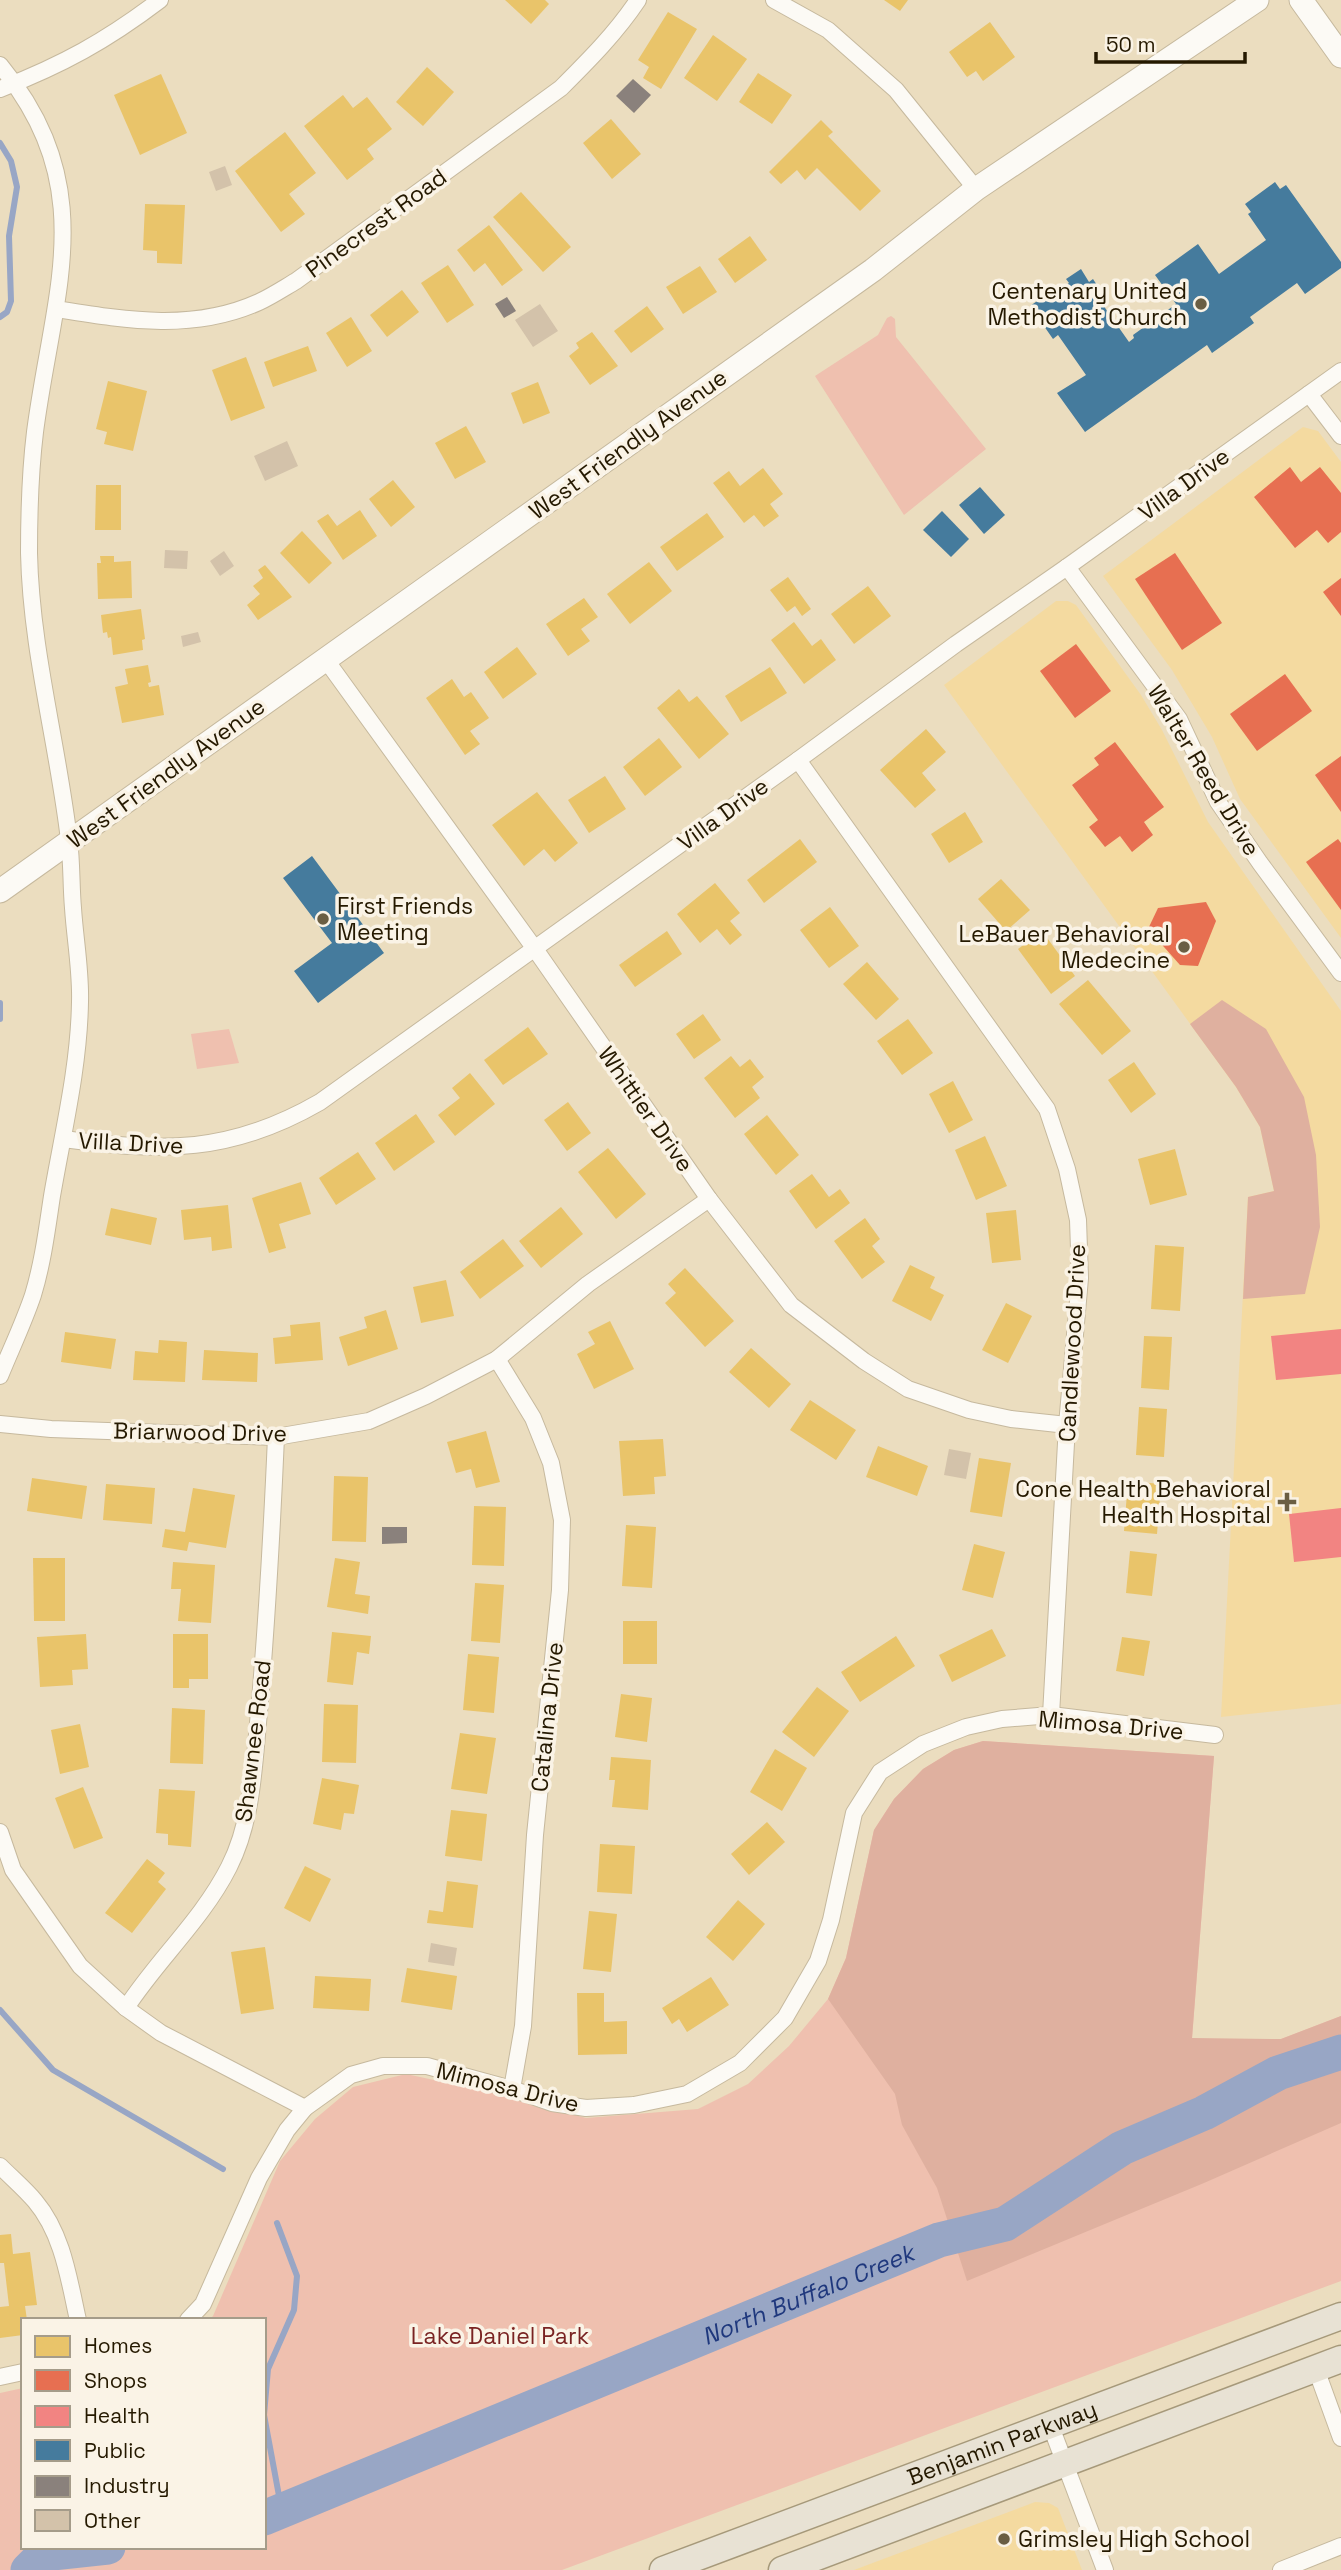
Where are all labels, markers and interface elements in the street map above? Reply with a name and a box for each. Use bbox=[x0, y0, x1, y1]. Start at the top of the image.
scale bar bbox=[1096, 21, 1245, 65]
text: 50 m bbox=[1106, 31, 1156, 58]
street label: Pinecrest Road bbox=[299, 162, 453, 284]
place label: Centenary United Methodist Church bbox=[987, 276, 1187, 332]
marker: Centenary United Methodist Church bbox=[1193, 296, 1209, 312]
street label: West Friendly Avenue bbox=[523, 362, 733, 526]
street label: Villa Drive bbox=[1133, 441, 1235, 527]
street label: Walter Reed Drive bbox=[1141, 679, 1267, 861]
street label: West Friendly Avenue bbox=[61, 691, 271, 855]
street label: Villa Drive bbox=[672, 771, 774, 857]
place label: First Friends Meeting bbox=[337, 891, 473, 947]
marker: First Friends Meeting bbox=[315, 911, 331, 927]
place label: LeBauer Behavioral Medecine bbox=[959, 919, 1170, 975]
marker: LeBauer Behavioral Medecine bbox=[1176, 939, 1192, 955]
street label: Whittier Drive bbox=[592, 1040, 700, 1178]
street label: Villa Drive bbox=[78, 1125, 184, 1161]
street label: Candlewood Drive bbox=[1052, 1243, 1092, 1443]
street label: Briarwood Drive bbox=[113, 1415, 287, 1449]
place label: Cone Health Behavioral Health Hospital bbox=[1015, 1474, 1271, 1530]
marker: Cone Health Behavioral Health Hospital bbox=[1277, 1492, 1297, 1512]
street label: Catalina Drive bbox=[524, 1641, 570, 1793]
street label: Shawnee Road bbox=[228, 1658, 278, 1824]
street label: Mimosa Drive bbox=[1037, 1704, 1185, 1746]
street label: Mimosa Drive bbox=[434, 2055, 582, 2119]
water label: North Buffalo Creek bbox=[697, 2235, 921, 2352]
legend bbox=[21, 2318, 266, 2549]
park label: Lake Daniel Park bbox=[411, 2321, 589, 2351]
text: Homes bbox=[84, 2332, 152, 2359]
text: Shops bbox=[84, 2367, 147, 2394]
street label: Benjamin Parkway bbox=[903, 2394, 1101, 2492]
text: Health bbox=[84, 2402, 150, 2429]
text: Public bbox=[84, 2437, 146, 2464]
text: Industry bbox=[84, 2472, 170, 2499]
text: Other bbox=[84, 2507, 141, 2534]
place label: Grimsley High School bbox=[1018, 2524, 1250, 2554]
marker: Grimsley High School bbox=[996, 2531, 1012, 2547]

